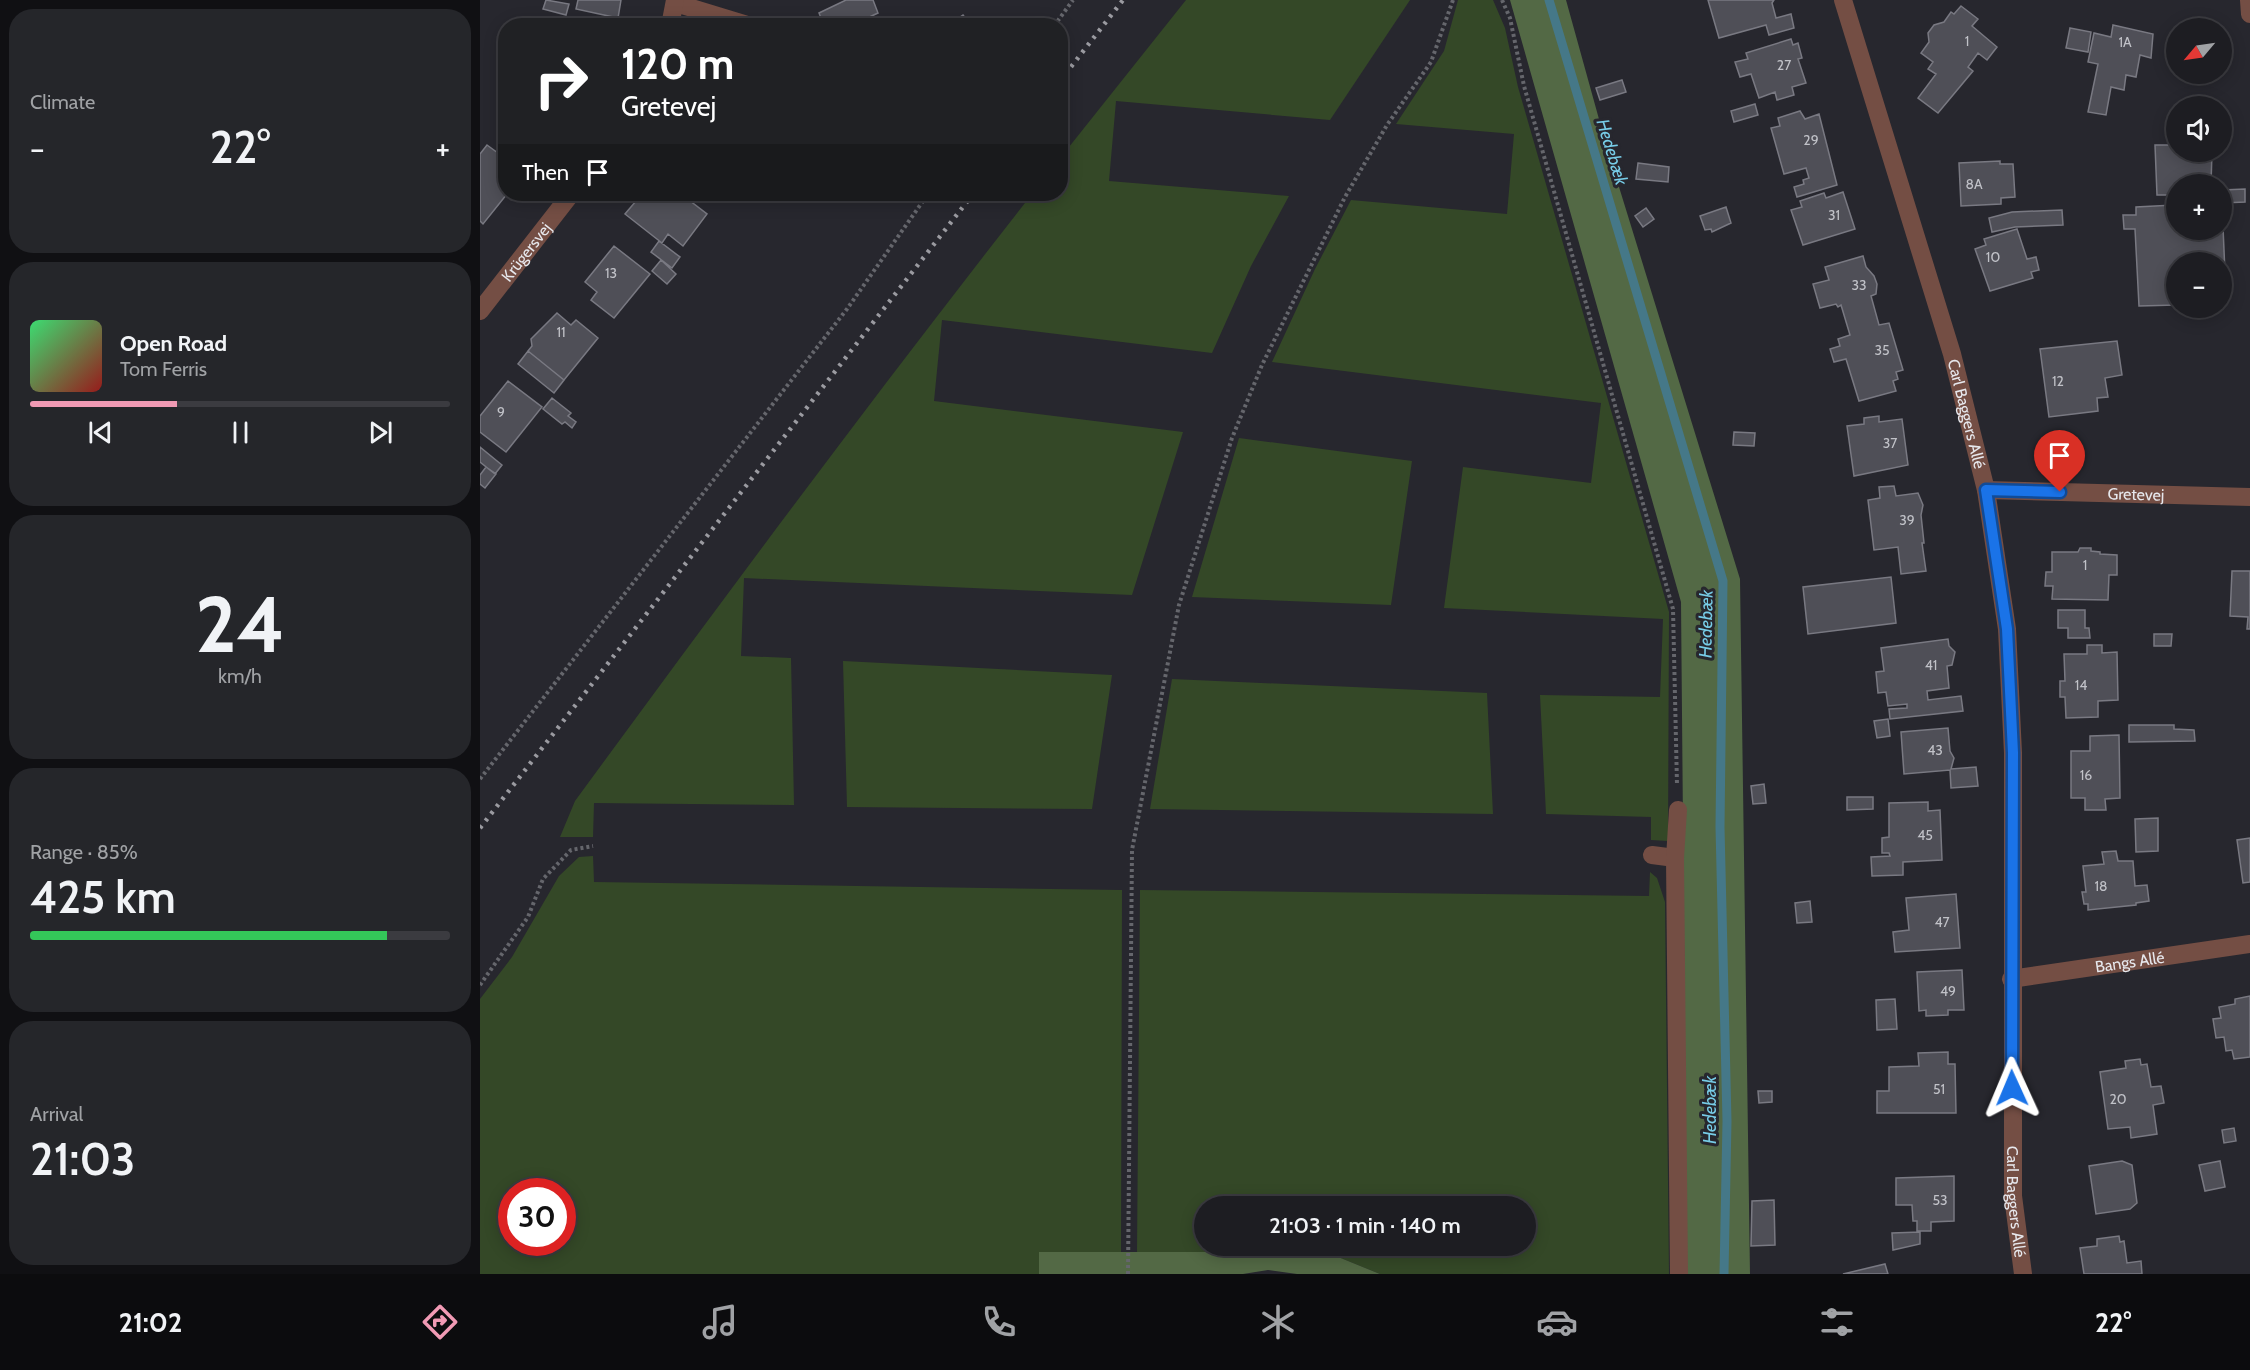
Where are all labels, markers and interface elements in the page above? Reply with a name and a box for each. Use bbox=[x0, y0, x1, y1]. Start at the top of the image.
north arrow bbox=[2166, 18, 2232, 84]
map controls bbox=[2166, 18, 2232, 318]
house number: 1 bbox=[1965, 32, 1969, 50]
house number: 1A bbox=[2118, 33, 2132, 51]
text: 120 m bbox=[621, 38, 734, 90]
icon: right bbox=[522, 42, 600, 120]
house number: 27 bbox=[1777, 56, 1791, 74]
text: Climate bbox=[30, 90, 95, 114]
text: Gretevej bbox=[621, 90, 716, 123]
button: sound bbox=[2166, 96, 2232, 162]
water label: Hedebæk bbox=[1592, 116, 1633, 189]
text: 22° bbox=[210, 120, 270, 174]
text: − bbox=[30, 128, 45, 168]
text: + bbox=[435, 128, 450, 168]
house number: 29 bbox=[1803, 131, 1819, 149]
icon: arrive bbox=[581, 156, 614, 189]
text: Then bbox=[522, 159, 569, 186]
button: + bbox=[2166, 174, 2232, 240]
house number: 8A bbox=[1965, 175, 1983, 193]
house number: 31 bbox=[1828, 206, 1840, 224]
street label: Krügersvej bbox=[498, 219, 555, 285]
house number: 10 bbox=[1986, 248, 2000, 266]
button: − bbox=[2166, 252, 2232, 318]
house number: 13 bbox=[605, 264, 617, 282]
house number: 33 bbox=[1851, 276, 1867, 294]
house number: 11 bbox=[556, 323, 566, 341]
text: Open Road bbox=[120, 330, 227, 357]
house number: 35 bbox=[1874, 341, 1890, 359]
text: Tom Ferris bbox=[120, 357, 207, 381]
street label: Carl Baggers Allé bbox=[1944, 357, 1989, 471]
house number: 12 bbox=[2052, 372, 2064, 390]
house number: 9 bbox=[497, 403, 505, 421]
icon: previous bbox=[84, 416, 117, 449]
icon: pause bbox=[224, 416, 257, 449]
icon: next bbox=[364, 416, 397, 449]
pin bbox=[2034, 430, 2085, 492]
house number: 37 bbox=[1883, 434, 1897, 452]
icon: arrive bbox=[2043, 439, 2076, 472]
street label: Gretevej bbox=[2107, 484, 2164, 505]
house number: 39 bbox=[1899, 511, 1915, 529]
house number: 1 bbox=[2083, 556, 2087, 574]
text: 24 bbox=[195, 577, 285, 672]
water label: Hedebæk bbox=[1694, 588, 1718, 658]
house number: 41 bbox=[1925, 656, 1937, 674]
text: km/h bbox=[218, 664, 262, 688]
house number: 14 bbox=[2075, 676, 2087, 694]
house number: 43 bbox=[1927, 741, 1943, 759]
house number: 16 bbox=[2080, 766, 2092, 784]
house number: 45 bbox=[1917, 826, 1933, 844]
text: Range · 85% bbox=[30, 840, 138, 864]
text: 425 km bbox=[30, 870, 176, 924]
house number: 18 bbox=[2094, 877, 2108, 895]
house number: 47 bbox=[1934, 913, 1950, 931]
street label: Bangs Allé bbox=[2094, 948, 2166, 977]
house number: 49 bbox=[1940, 982, 1956, 1000]
position arrow bbox=[1980, 1056, 2044, 1120]
water label: Hedebæk bbox=[1699, 1075, 1721, 1144]
house number: 51 bbox=[1933, 1080, 1945, 1098]
house number: 20 bbox=[2109, 1090, 2127, 1108]
text: Arrival bbox=[30, 1102, 83, 1126]
text: 21:03 bbox=[30, 1132, 135, 1186]
street label: Carl Baggers Allé bbox=[2003, 1146, 2030, 1259]
speed limit sign: 30 bbox=[498, 1178, 576, 1256]
house number: 53 bbox=[1932, 1191, 1948, 1209]
text: 21:03 · 1 min · 140 m bbox=[1269, 1212, 1461, 1239]
icon: directions bbox=[419, 1301, 461, 1343]
icon: music bbox=[699, 1301, 741, 1343]
icon: phone bbox=[978, 1301, 1020, 1343]
icon: climate bbox=[1257, 1301, 1299, 1343]
icon: car bbox=[1536, 1301, 1578, 1343]
icon: filters bbox=[1816, 1301, 1858, 1343]
text: 21:02 bbox=[119, 1306, 182, 1339]
text: 22° bbox=[2095, 1306, 2131, 1339]

